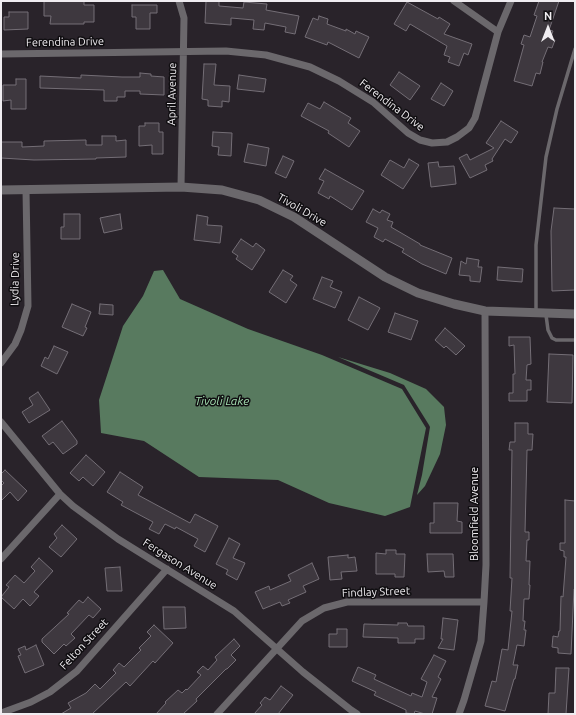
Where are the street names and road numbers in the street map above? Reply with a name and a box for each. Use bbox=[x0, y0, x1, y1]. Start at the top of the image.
street label: Ferendina Drive bbox=[26, 35, 104, 49]
street label: April Avenue bbox=[165, 62, 179, 126]
street label: Ferendina Drive bbox=[357, 76, 427, 134]
street label: Tivoli Drive bbox=[275, 191, 329, 229]
street label: Lydia Drive bbox=[8, 252, 22, 306]
street label: Bloomfield Avenue bbox=[467, 467, 481, 561]
street label: Fergason Avenue bbox=[140, 536, 220, 592]
street label: Findlay Street bbox=[342, 584, 410, 600]
street label: Felton Street bbox=[57, 616, 111, 672]

